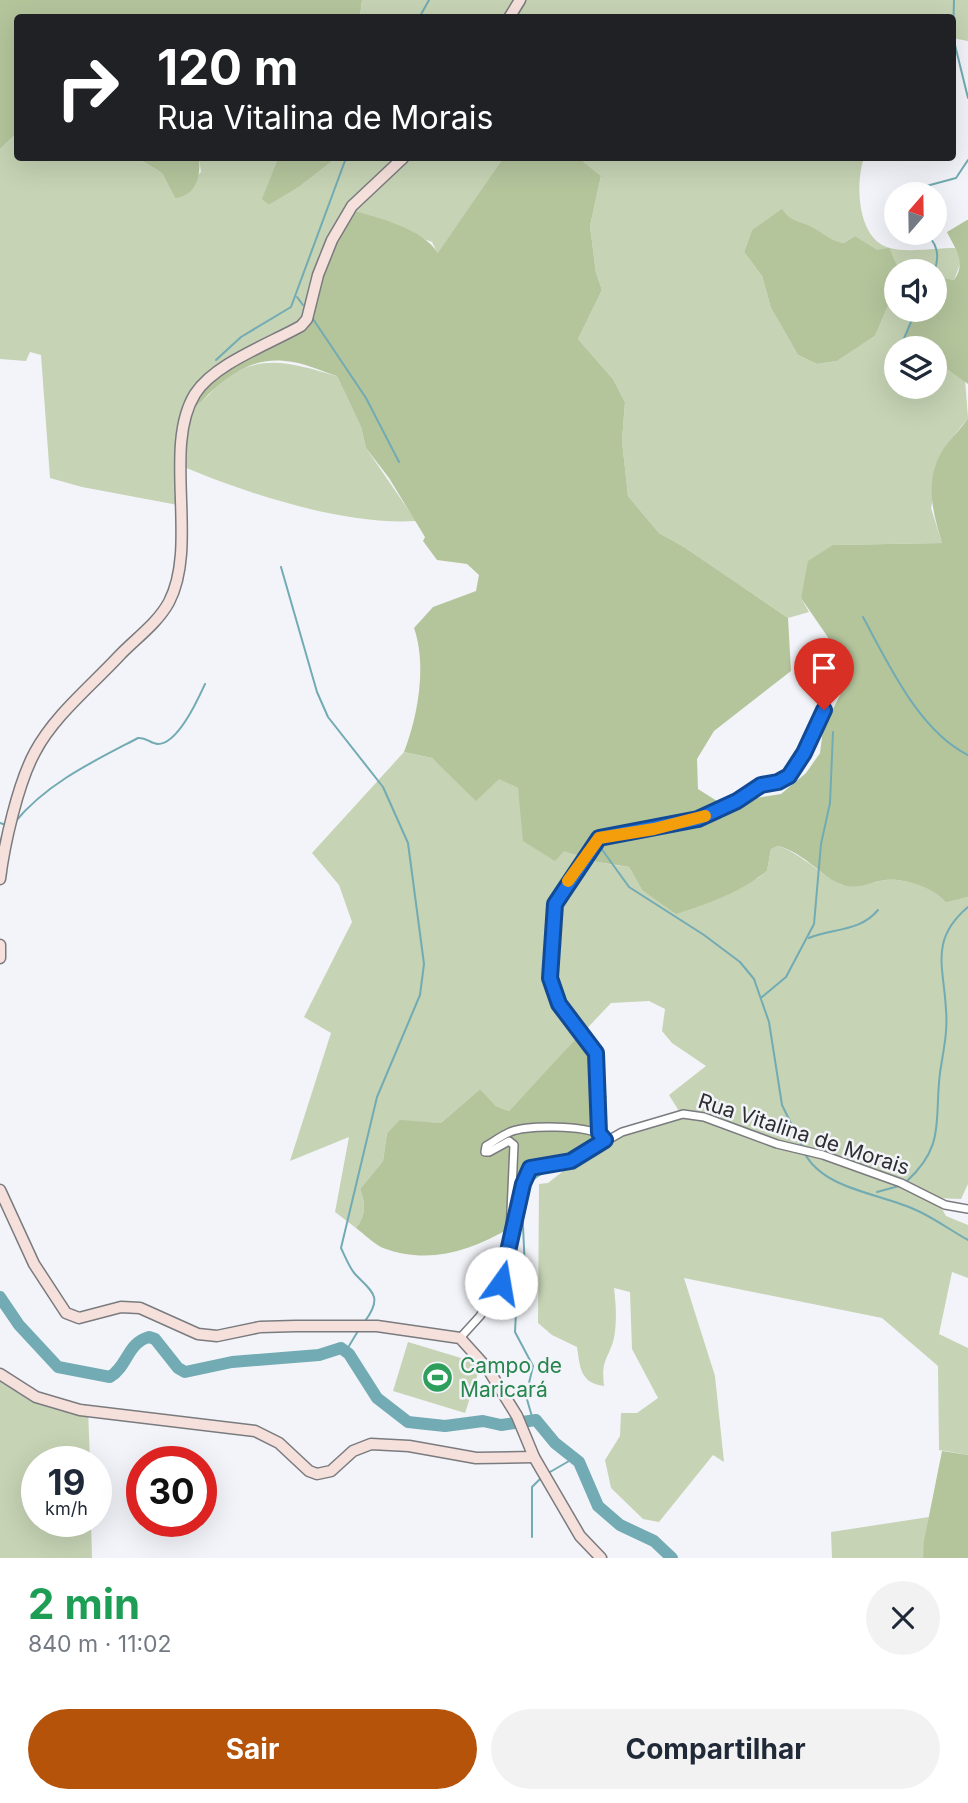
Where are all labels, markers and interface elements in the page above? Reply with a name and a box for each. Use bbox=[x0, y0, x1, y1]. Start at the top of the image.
text: 120 m bbox=[157, 38, 298, 97]
icon: right bbox=[42, 42, 133, 133]
text: Rua Vitalina de Morais bbox=[157, 98, 493, 137]
north arrow bbox=[884, 182, 947, 245]
map controls bbox=[884, 182, 947, 399]
button: sound bbox=[884, 259, 947, 322]
button: layers bbox=[884, 336, 947, 399]
pin bbox=[794, 638, 854, 710]
icon: arrive bbox=[805, 649, 843, 687]
street label: Rua Vitalina de Morais bbox=[695, 1088, 913, 1180]
position arrow bbox=[464, 1246, 538, 1320]
place label: Campo de Maricará bbox=[460, 1353, 562, 1402]
sports icon: Campo de Maricará bbox=[420, 1360, 454, 1394]
speed limit sign: 30 bbox=[126, 1446, 217, 1537]
text: 19 bbox=[48, 1461, 85, 1503]
text: km/h bbox=[45, 1498, 88, 1519]
text: 2 min bbox=[28, 1578, 140, 1629]
button: close bbox=[866, 1581, 940, 1655]
text: 840 m · 11:02 bbox=[28, 1630, 172, 1658]
button: Sair bbox=[28, 1709, 477, 1789]
button: Compartilhar bbox=[491, 1709, 940, 1789]

